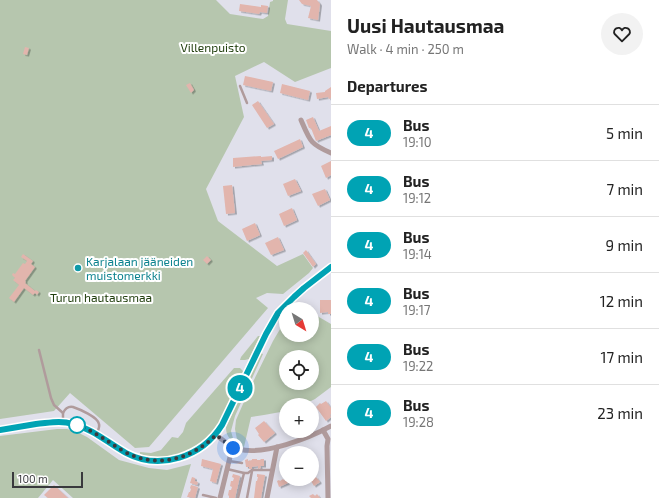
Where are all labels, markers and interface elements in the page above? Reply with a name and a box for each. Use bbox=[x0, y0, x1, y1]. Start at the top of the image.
button: heart bbox=[601, 13, 643, 55]
text: Uusi Hautausmaa bbox=[347, 14, 504, 37]
park label: Villenpuisto bbox=[180, 40, 246, 54]
text: Walk · 4 min · 250 m bbox=[347, 41, 464, 57]
text: Departures bbox=[347, 77, 427, 95]
text: Bus bbox=[403, 116, 429, 134]
text: 4 bbox=[365, 124, 373, 141]
text: 5 min bbox=[606, 124, 643, 142]
text: 19:10 bbox=[403, 134, 432, 150]
text: Bus bbox=[403, 172, 429, 190]
text: 4 bbox=[365, 180, 373, 197]
text: 7 min bbox=[606, 180, 643, 198]
text: 19:12 bbox=[403, 190, 431, 206]
text: Bus bbox=[403, 228, 429, 246]
text: 4 bbox=[365, 236, 373, 253]
text: 9 min bbox=[605, 236, 643, 254]
text: 19:14 bbox=[403, 246, 432, 262]
place label: Karjalaan jääneiden muistomerkki bbox=[86, 254, 193, 282]
marker: Karjalaan jääneiden muistomerkki bbox=[73, 263, 83, 273]
text: Bus bbox=[403, 284, 429, 302]
park label: Turun hautausmaa bbox=[50, 290, 152, 304]
text: 4 bbox=[365, 292, 373, 309]
text: 12 min bbox=[600, 292, 643, 310]
north arrow bbox=[279, 302, 319, 342]
map controls bbox=[279, 302, 319, 486]
text: 19:17 bbox=[403, 302, 431, 318]
text: Bus bbox=[403, 340, 429, 358]
text: 4 bbox=[365, 348, 373, 365]
text: 17 min bbox=[600, 348, 643, 366]
button: locate bbox=[279, 350, 319, 390]
text: 19:22 bbox=[403, 358, 433, 374]
line badge: 4 bbox=[227, 375, 253, 401]
text: 4 bbox=[236, 379, 244, 396]
text: Bus bbox=[403, 396, 429, 414]
button: + bbox=[279, 398, 319, 438]
text: 4 bbox=[365, 404, 373, 421]
text: 23 min bbox=[597, 404, 643, 422]
text: 19:28 bbox=[403, 414, 434, 430]
unlabelled marker bbox=[68, 416, 86, 434]
your location bbox=[223, 438, 243, 458]
button: − bbox=[279, 446, 319, 486]
scale bar bbox=[12, 470, 83, 489]
text: 100 m bbox=[18, 472, 48, 485]

